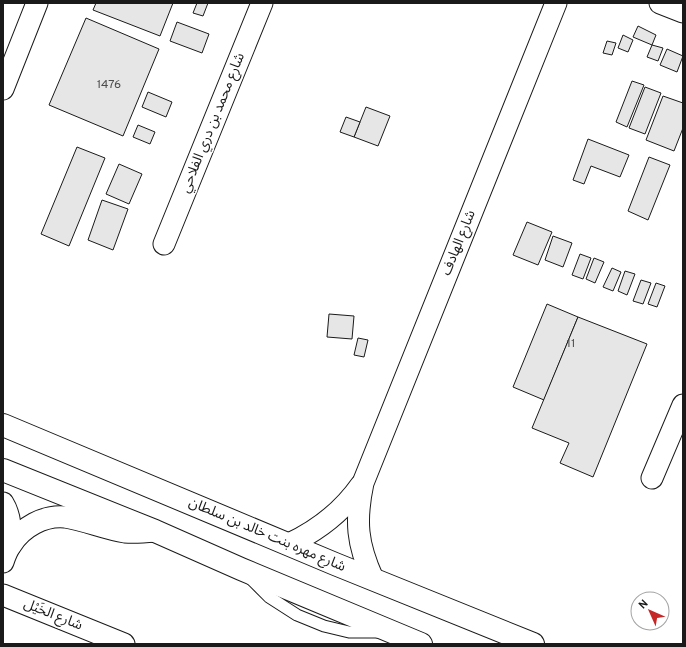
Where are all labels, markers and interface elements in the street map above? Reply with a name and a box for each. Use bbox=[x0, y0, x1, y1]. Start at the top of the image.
street label: شارع محمد بن دري الفلاحي bbox=[177, 50, 250, 196]
house number: 1476 bbox=[97, 77, 121, 93]
street label: شارع الهادف bbox=[438, 208, 481, 279]
house number: 11 bbox=[567, 336, 575, 352]
street label: شارع مهره بنت خالد بن سلطان bbox=[186, 494, 348, 577]
north arrow bbox=[630, 591, 670, 631]
street label: شارع الخَيْل bbox=[21, 595, 85, 635]
text: N bbox=[636, 597, 651, 612]

